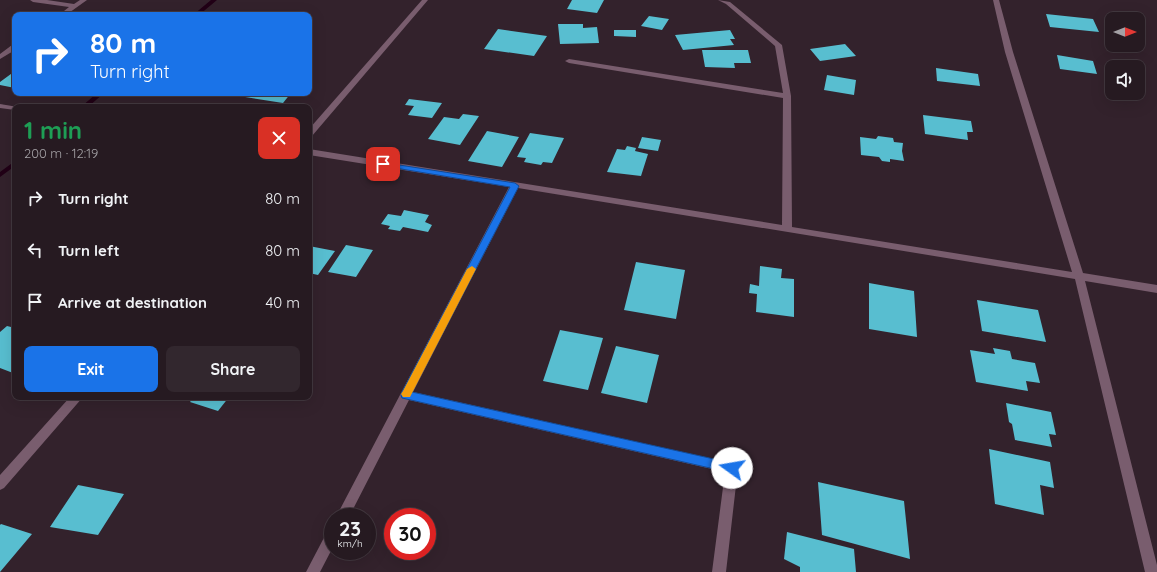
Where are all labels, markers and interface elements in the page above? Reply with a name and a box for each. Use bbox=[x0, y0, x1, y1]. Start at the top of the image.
north arrow bbox=[1105, 12, 1145, 52]
map controls bbox=[1105, 12, 1145, 100]
text: 80 m bbox=[90, 25, 156, 60]
icon: right bbox=[24, 28, 76, 80]
text: Turn right bbox=[90, 60, 170, 83]
button: sound bbox=[1105, 60, 1145, 100]
text: 1 min bbox=[24, 115, 82, 145]
button: close bbox=[258, 117, 300, 159]
text: 200 m · 12:19 bbox=[24, 145, 98, 161]
pin bbox=[366, 147, 400, 181]
icon: arrive bbox=[372, 153, 394, 175]
icon: right bbox=[24, 187, 46, 209]
text: Turn right bbox=[58, 189, 129, 208]
text: 80 m bbox=[265, 189, 300, 208]
icon: left bbox=[24, 239, 46, 261]
text: Turn left bbox=[58, 241, 120, 260]
text: 80 m bbox=[265, 241, 300, 260]
icon: arrive bbox=[24, 291, 46, 313]
text: Arrive at destination bbox=[58, 293, 207, 312]
text: 40 m bbox=[265, 293, 300, 312]
button: Exit bbox=[24, 346, 158, 392]
button: Share bbox=[166, 346, 300, 392]
position arrow bbox=[711, 447, 753, 489]
speed limit sign: 30 bbox=[384, 508, 436, 560]
text: 23 bbox=[339, 516, 361, 541]
text: km/h bbox=[337, 537, 363, 550]

